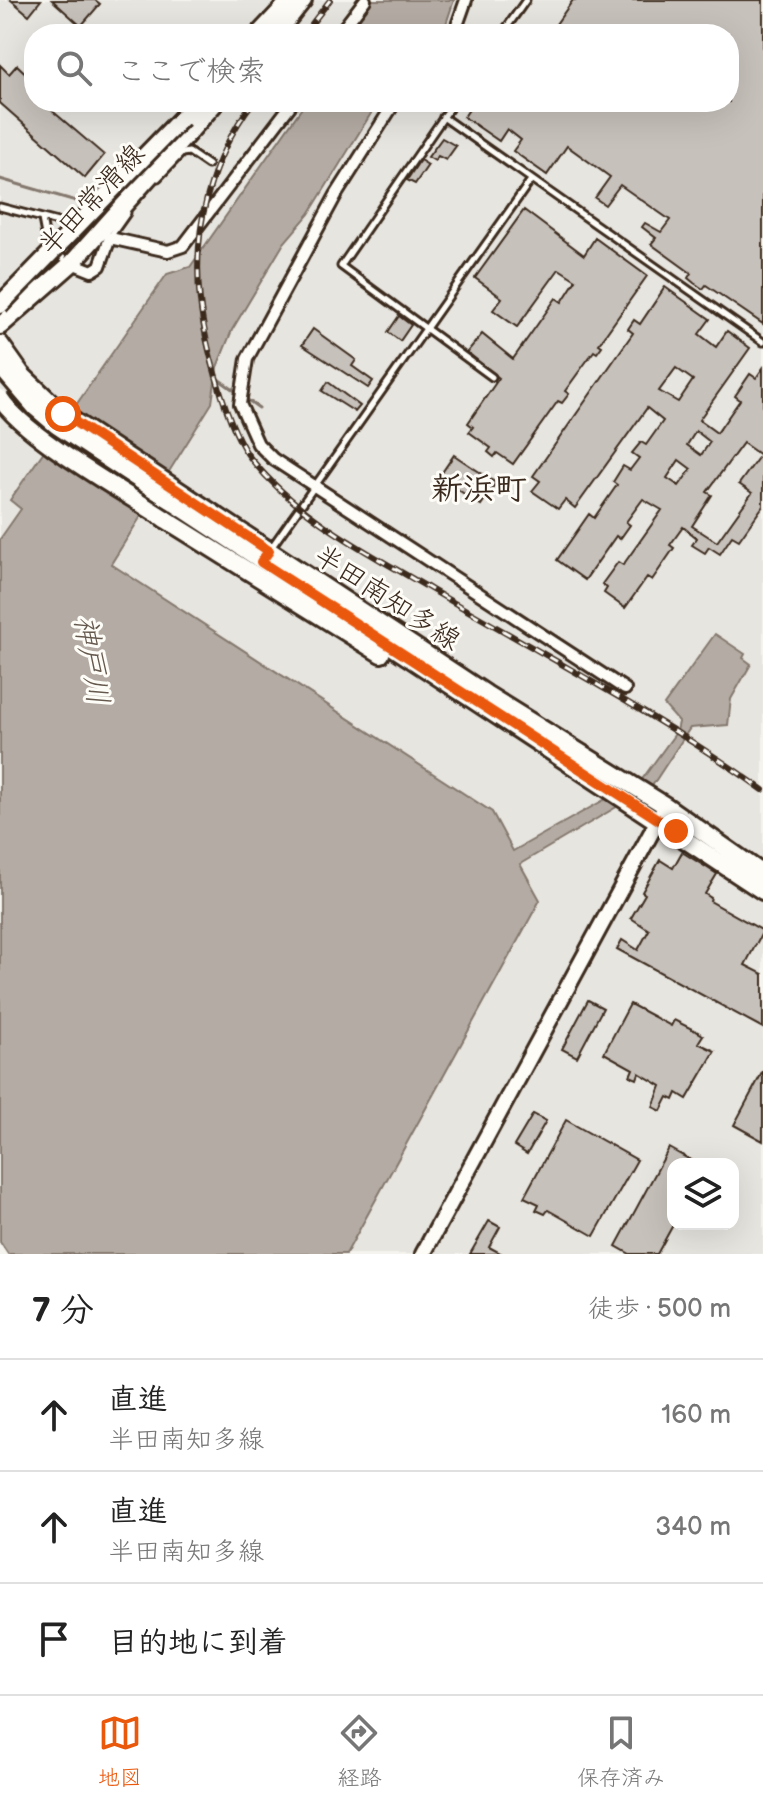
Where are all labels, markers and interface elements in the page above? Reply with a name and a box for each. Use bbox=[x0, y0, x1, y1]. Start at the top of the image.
search box bbox=[24, 24, 739, 112]
icon: search bbox=[52, 46, 96, 90]
text: ここで検索 bbox=[116, 54, 266, 90]
street label: 半田常滑線 bbox=[32, 138, 152, 262]
route start bbox=[45, 396, 81, 432]
district label: 新浜町 bbox=[431, 470, 527, 509]
street label: 半田南知多線 bbox=[308, 538, 466, 658]
water label: 神戸川 bbox=[66, 613, 116, 707]
route end bbox=[658, 813, 694, 849]
map controls bbox=[667, 1158, 739, 1230]
button: layers bbox=[667, 1158, 739, 1230]
text: 7 分 bbox=[32, 1290, 94, 1331]
text: 徒歩 · 500 m bbox=[588, 1294, 731, 1325]
text: 直進 bbox=[108, 1382, 168, 1418]
icon: ahead bbox=[32, 1393, 76, 1437]
text: 160 m bbox=[661, 1400, 731, 1431]
text: 半田南知多線 bbox=[108, 1425, 264, 1456]
text: 直進 bbox=[108, 1494, 168, 1530]
icon: ahead bbox=[32, 1505, 76, 1549]
text: 340 m bbox=[655, 1512, 731, 1543]
text: 半田南知多線 bbox=[108, 1537, 264, 1568]
icon: arrive bbox=[32, 1617, 76, 1661]
text: 目的地に到着 bbox=[108, 1625, 288, 1661]
tab: 地図 bbox=[98, 1711, 142, 1792]
tab: 経路 bbox=[337, 1711, 381, 1792]
tab: 保存済み bbox=[577, 1711, 665, 1792]

